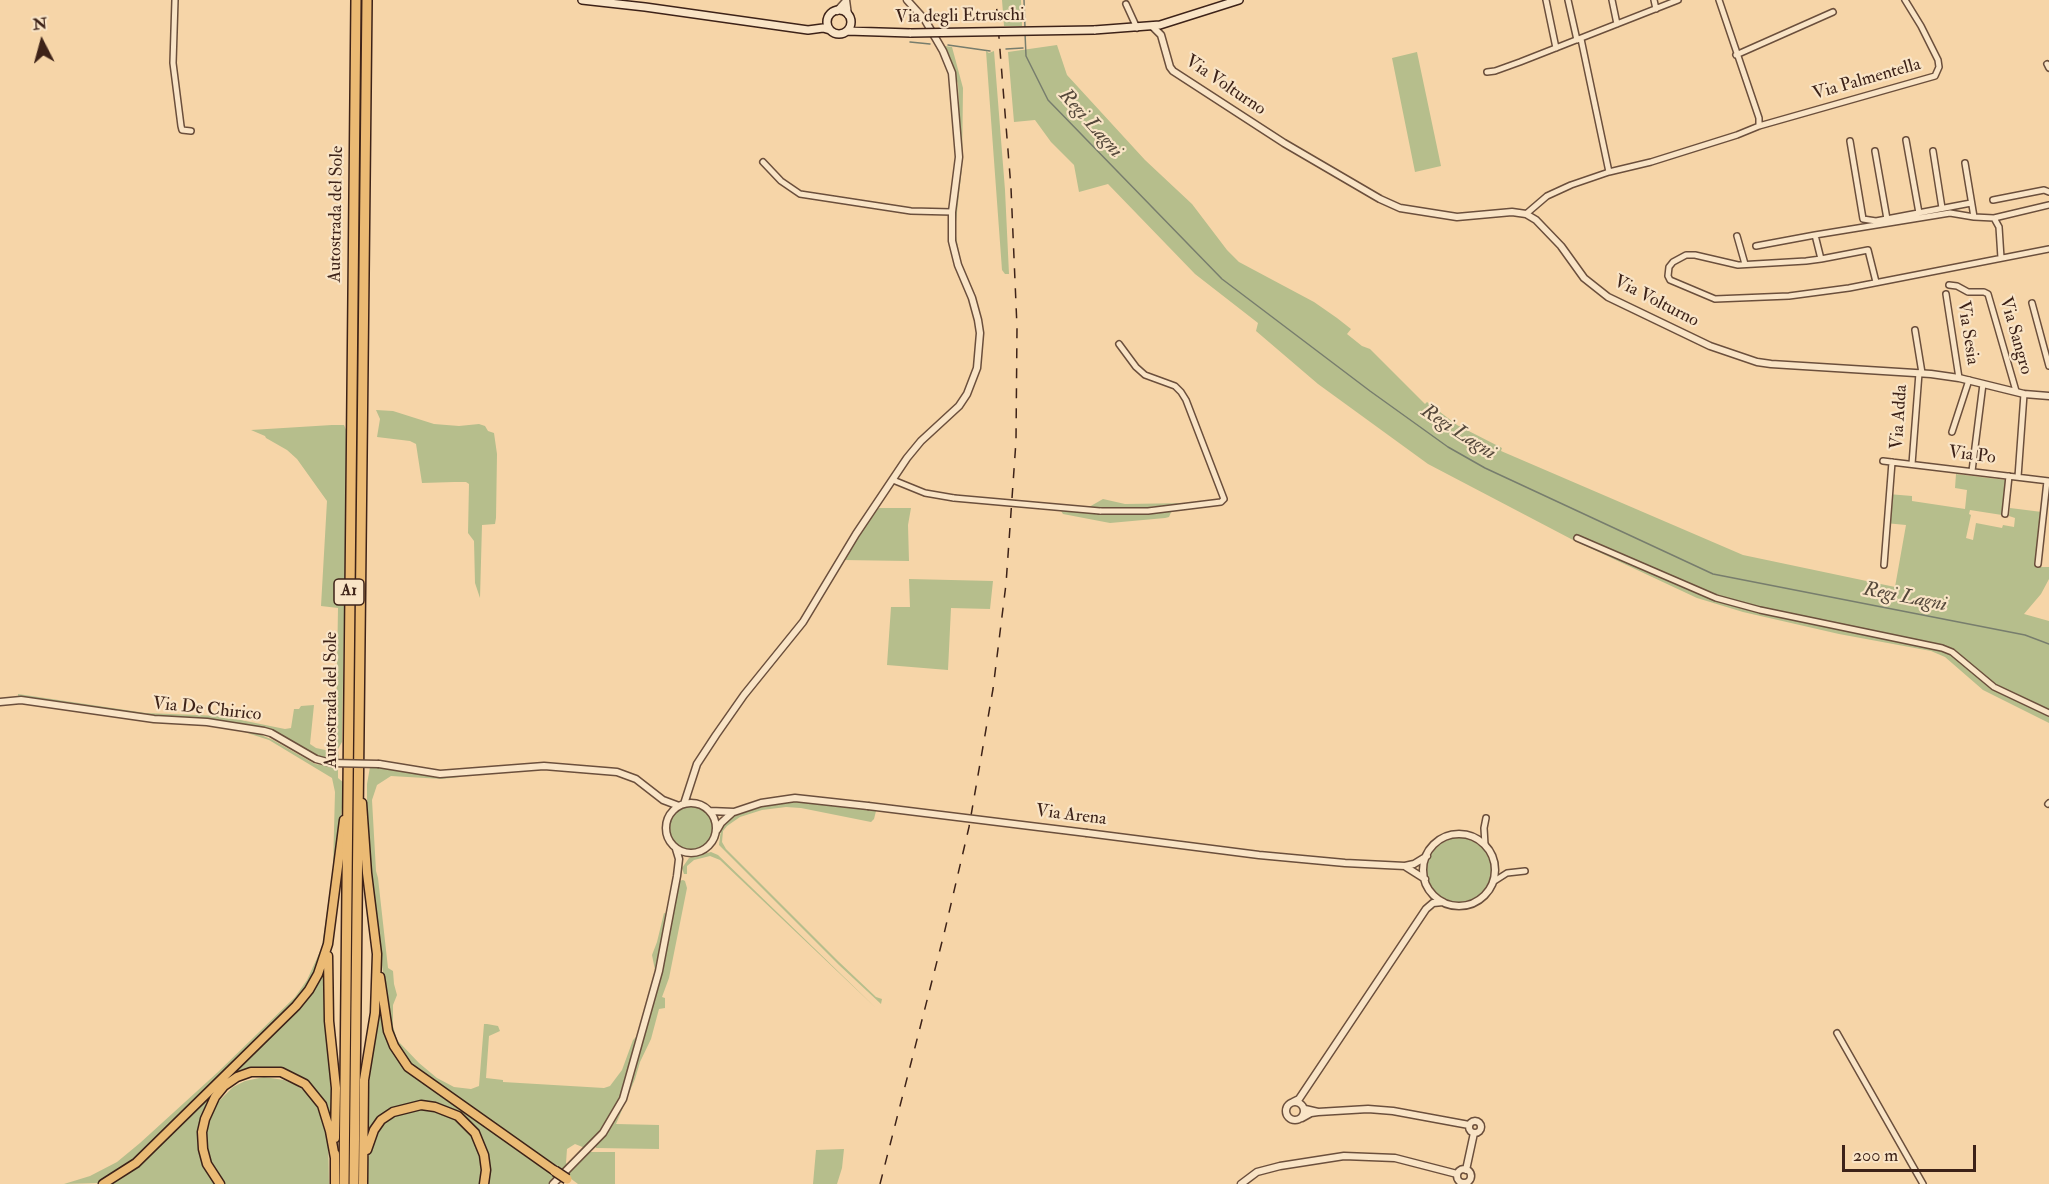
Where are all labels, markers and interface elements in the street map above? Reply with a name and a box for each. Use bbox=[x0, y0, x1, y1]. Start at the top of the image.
street label: Via degli Etruschi bbox=[895, 5, 1025, 29]
north arrow bbox=[12, 12, 72, 72]
text: N bbox=[32, 13, 48, 35]
street label: Via Volturno bbox=[1181, 51, 1269, 121]
street label: Via Palmentella bbox=[1811, 54, 1923, 106]
water label: Regi Lagni bbox=[1053, 85, 1127, 163]
street label: Autostrada del Sole bbox=[325, 145, 349, 283]
street label: Via Volturno bbox=[1610, 271, 1702, 333]
street label: Via Sangro bbox=[1994, 295, 2036, 377]
street label: Via Sesia bbox=[1951, 299, 1983, 367]
street label: Via Adda bbox=[1887, 384, 1913, 450]
water label: Regi Lagni bbox=[1416, 400, 1500, 466]
street label: Via Po bbox=[1947, 442, 1997, 470]
water label: Regi Lagni bbox=[1861, 578, 1949, 618]
road number: A1 bbox=[334, 579, 364, 605]
street label: Autostrada del Sole bbox=[321, 632, 343, 768]
street label: Via De Chirico bbox=[152, 694, 262, 726]
street label: Via Arena bbox=[1034, 801, 1108, 831]
scale bar bbox=[1845, 1133, 1978, 1171]
text: 200 m bbox=[1853, 1144, 1898, 1167]

